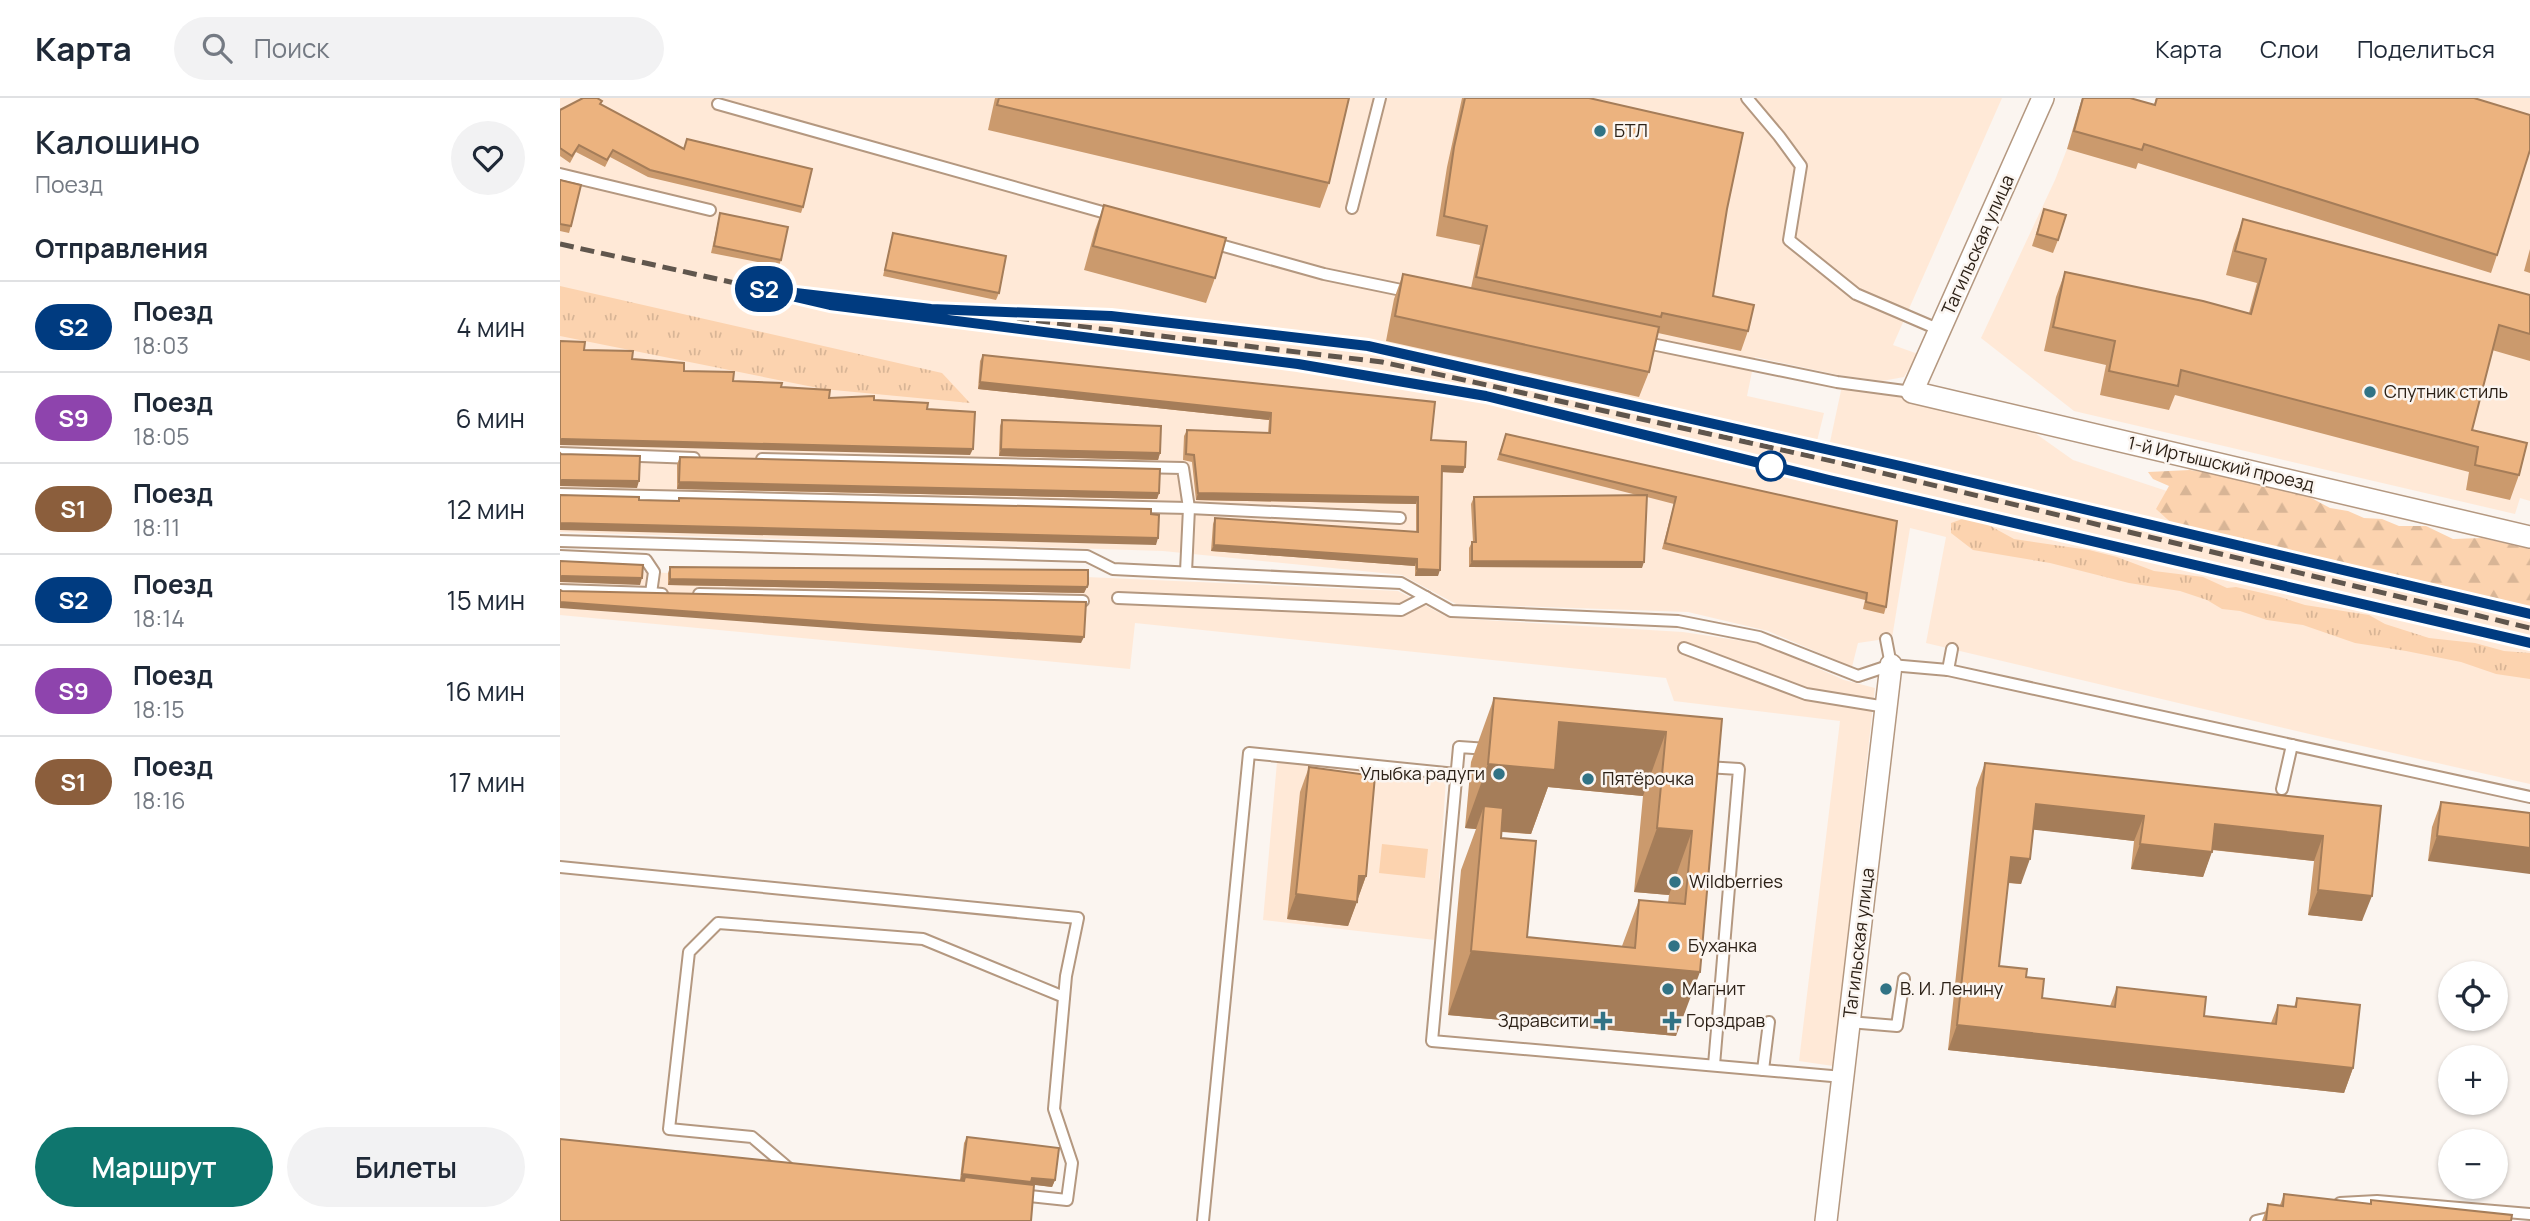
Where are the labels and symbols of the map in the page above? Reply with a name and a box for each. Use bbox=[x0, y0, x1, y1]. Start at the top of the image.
place label: БТЛ bbox=[1614, 118, 1648, 142]
marker: БТЛ bbox=[1592, 123, 1608, 139]
street label: Тагильская улица bbox=[1935, 171, 2019, 319]
line badge: S2 bbox=[732, 266, 795, 312]
place label: Спутник стиль bbox=[2384, 379, 2508, 403]
marker: Спутник стиль bbox=[2362, 384, 2378, 400]
street label: 1-й Иртышский проезд bbox=[2126, 430, 2317, 496]
unlabelled marker bbox=[1756, 451, 1786, 481]
place label: Улыбка радуги bbox=[1360, 761, 1485, 785]
marker: Улыбка радуги bbox=[1491, 766, 1507, 782]
place label: Пятёрочка bbox=[1602, 766, 1694, 790]
marker: Пятёрочка bbox=[1580, 771, 1596, 787]
street label: Тагильская улица bbox=[1837, 866, 1879, 1019]
place label: Wildberries bbox=[1689, 869, 1783, 893]
marker: Wildberries bbox=[1667, 874, 1683, 890]
place label: Буханка bbox=[1688, 933, 1757, 957]
marker: Буханка bbox=[1666, 938, 1682, 954]
place label: Магнит bbox=[1682, 976, 1746, 1000]
place label: В. И. Ленину bbox=[1900, 976, 2004, 1000]
marker: Магнит bbox=[1660, 981, 1676, 997]
marker: В. И. Ленину bbox=[1878, 981, 1894, 997]
place label: Здравсити bbox=[1498, 1008, 1589, 1032]
place label: Горздрав bbox=[1686, 1008, 1766, 1032]
marker: Здравсити bbox=[1595, 1013, 1611, 1029]
marker: Горздрав bbox=[1664, 1013, 1680, 1029]

